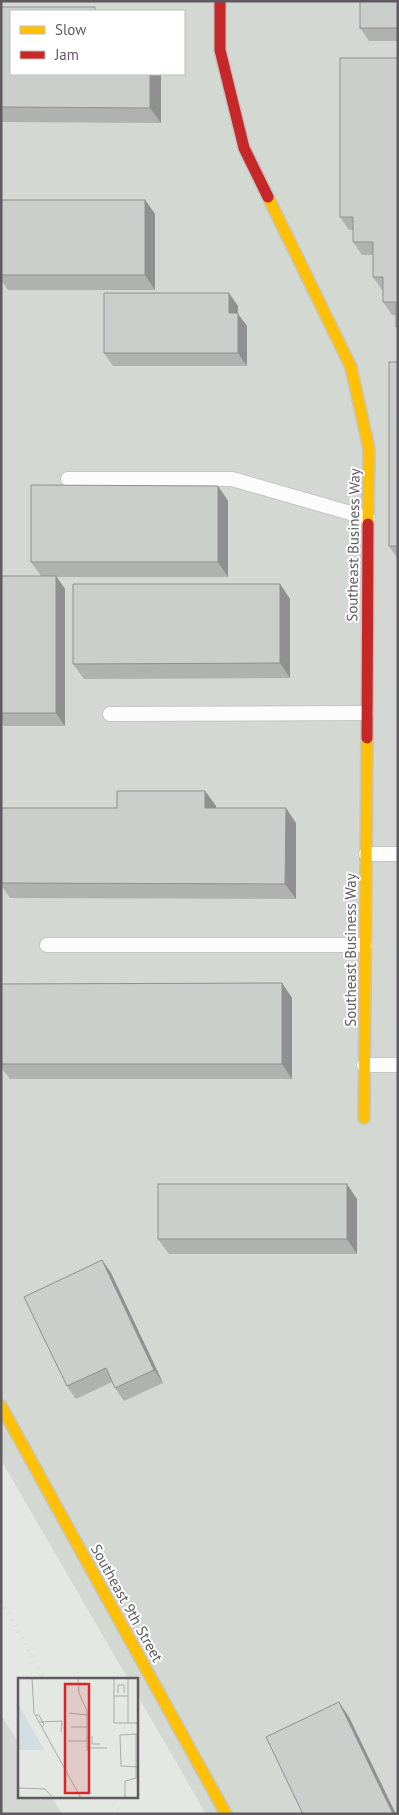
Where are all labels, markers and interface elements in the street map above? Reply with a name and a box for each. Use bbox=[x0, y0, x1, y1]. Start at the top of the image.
legend bbox=[10, 10, 185, 75]
text: Slow bbox=[55, 20, 86, 39]
text: Jam bbox=[54, 45, 79, 64]
street label: Southeast Business Way bbox=[342, 468, 364, 622]
street label: Southeast Business Way bbox=[341, 873, 360, 1027]
street label: Southeast 9th Street bbox=[87, 1541, 167, 1665]
inset map bbox=[18, 1678, 138, 1798]

